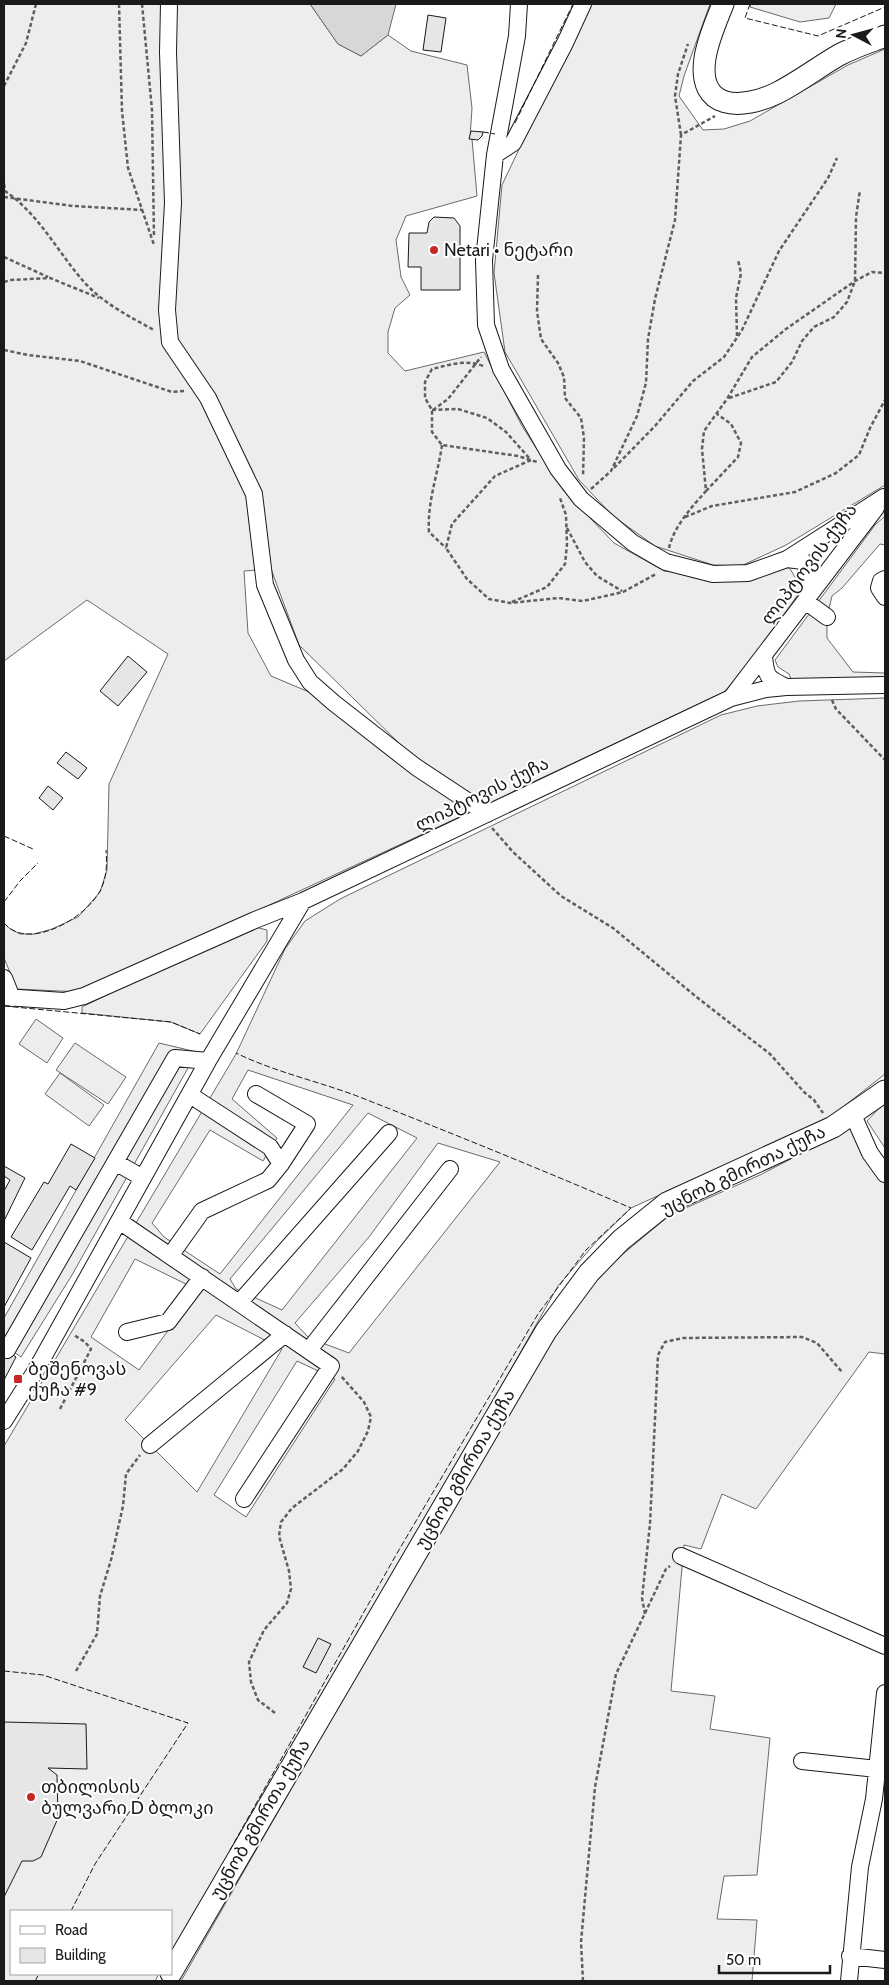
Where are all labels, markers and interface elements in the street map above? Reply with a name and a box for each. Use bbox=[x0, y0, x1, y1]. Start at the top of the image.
north arrow bbox=[829, 10, 879, 60]
text: N bbox=[832, 28, 851, 40]
place label: Netari • ნეტარი bbox=[444, 239, 573, 261]
marker: Netari • ნეტარი bbox=[428, 244, 440, 256]
street label: ლიპტოვის ქუჩა bbox=[756, 499, 862, 629]
street label: ლიპტოვის ქუჩა bbox=[412, 752, 552, 836]
street label: უცნობ გმირთა ქუჩა bbox=[657, 1120, 829, 1220]
place label: ბეშენოვას ქუჩა #9 bbox=[28, 1358, 126, 1401]
marker: ბეშენოვას ქუჩა #9 bbox=[12, 1373, 24, 1385]
street label: უცნობ გმირთა ქუჩა bbox=[410, 1385, 520, 1553]
street label: უცნობ გმირთა ქუჩა bbox=[205, 1735, 315, 1903]
place label: თბილისის ბულვარი D ბლოკი bbox=[41, 1776, 213, 1819]
marker: თბილისის ბულვარი D ბლოკი bbox=[25, 1791, 37, 1803]
legend bbox=[10, 1910, 172, 1975]
text: Road bbox=[55, 1921, 88, 1939]
scale bar bbox=[719, 1942, 830, 1974]
text: Building bbox=[55, 1946, 106, 1964]
text: 50 m bbox=[726, 1951, 761, 1969]

